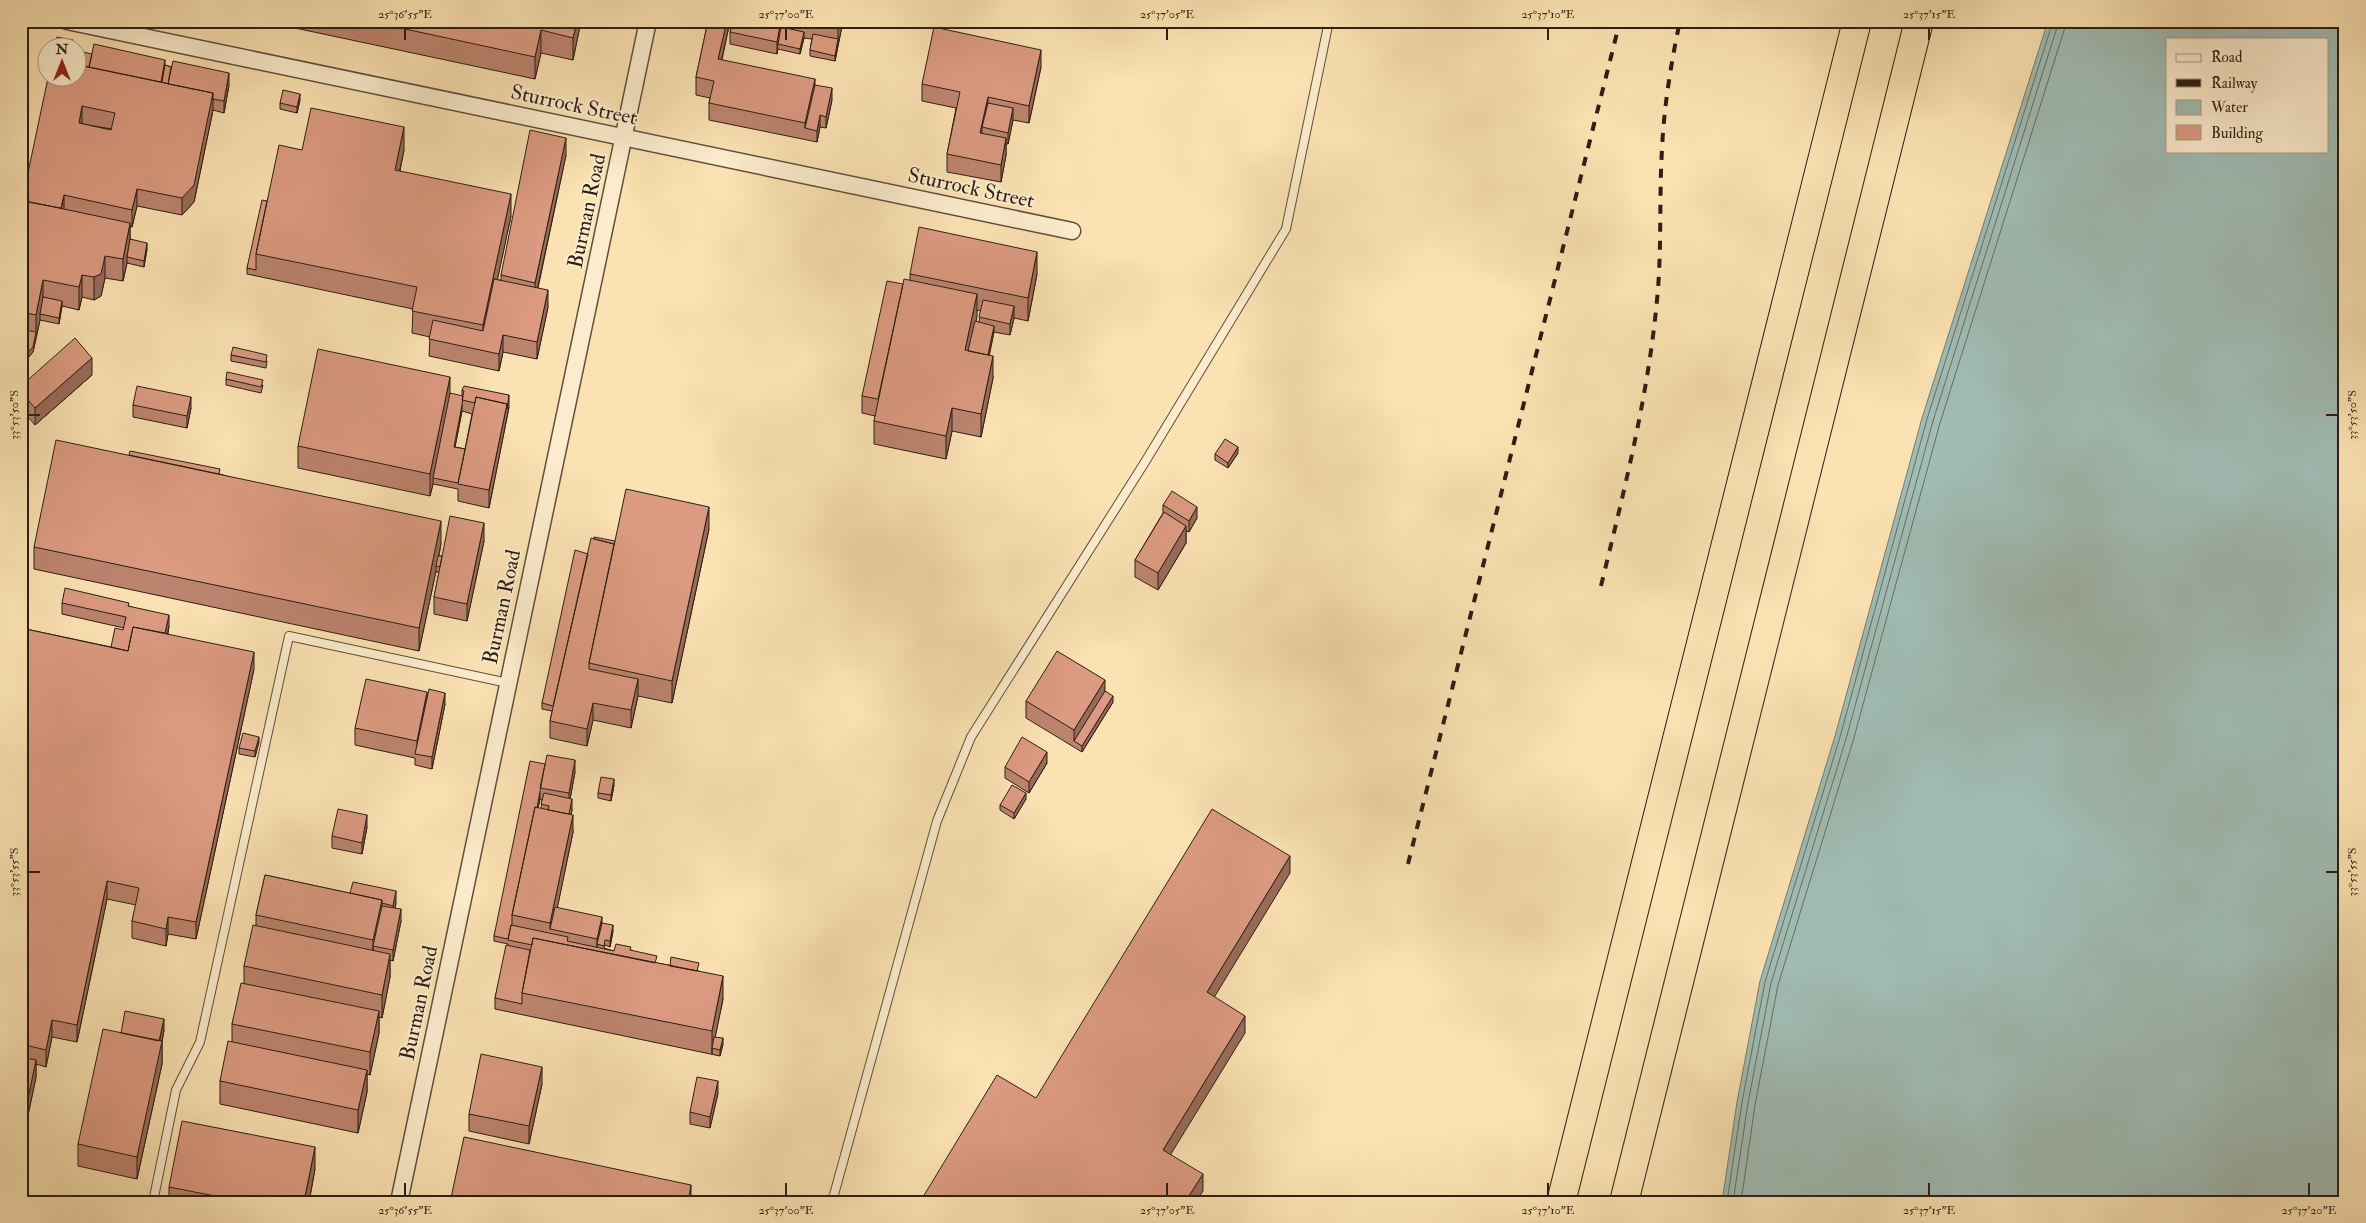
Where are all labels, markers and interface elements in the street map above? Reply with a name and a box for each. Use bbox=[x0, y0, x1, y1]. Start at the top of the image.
text: 25°36'55"E bbox=[378, 7, 432, 22]
text: 25°37'00"E bbox=[759, 7, 814, 22]
text: 25°37'05"E bbox=[1140, 7, 1194, 22]
text: 25°37'10"E bbox=[1522, 7, 1575, 22]
text: 25°37'15"E bbox=[1903, 7, 1955, 22]
north arrow bbox=[38, 38, 88, 88]
legend bbox=[2166, 38, 2328, 152]
text: N bbox=[55, 41, 69, 58]
text: Road bbox=[2211, 48, 2243, 67]
text: Railway bbox=[2211, 74, 2258, 93]
street label: Sturrock Street bbox=[508, 78, 640, 132]
text: Water bbox=[2210, 98, 2248, 117]
text: Building bbox=[2211, 124, 2263, 143]
street label: Burman Road bbox=[562, 151, 612, 271]
street label: Sturrock Street bbox=[905, 161, 1037, 215]
text: 33°53'50"S bbox=[7, 390, 22, 440]
text: 33°53'50"S bbox=[2345, 390, 2360, 440]
street label: Burman Road bbox=[477, 547, 527, 667]
text: 33°53'55"S bbox=[7, 848, 22, 896]
text: 33°53'55"S bbox=[2345, 848, 2360, 896]
street label: Burman Road bbox=[394, 943, 444, 1063]
text: 25°36'55"E bbox=[378, 1203, 432, 1218]
text: 25°37'00"E bbox=[759, 1203, 814, 1218]
text: 25°37'05"E bbox=[1140, 1203, 1194, 1218]
text: 25°37'10"E bbox=[1522, 1203, 1575, 1218]
text: 25°37'15"E bbox=[1903, 1203, 1955, 1218]
text: 25°37'20"E bbox=[2282, 1203, 2337, 1218]

